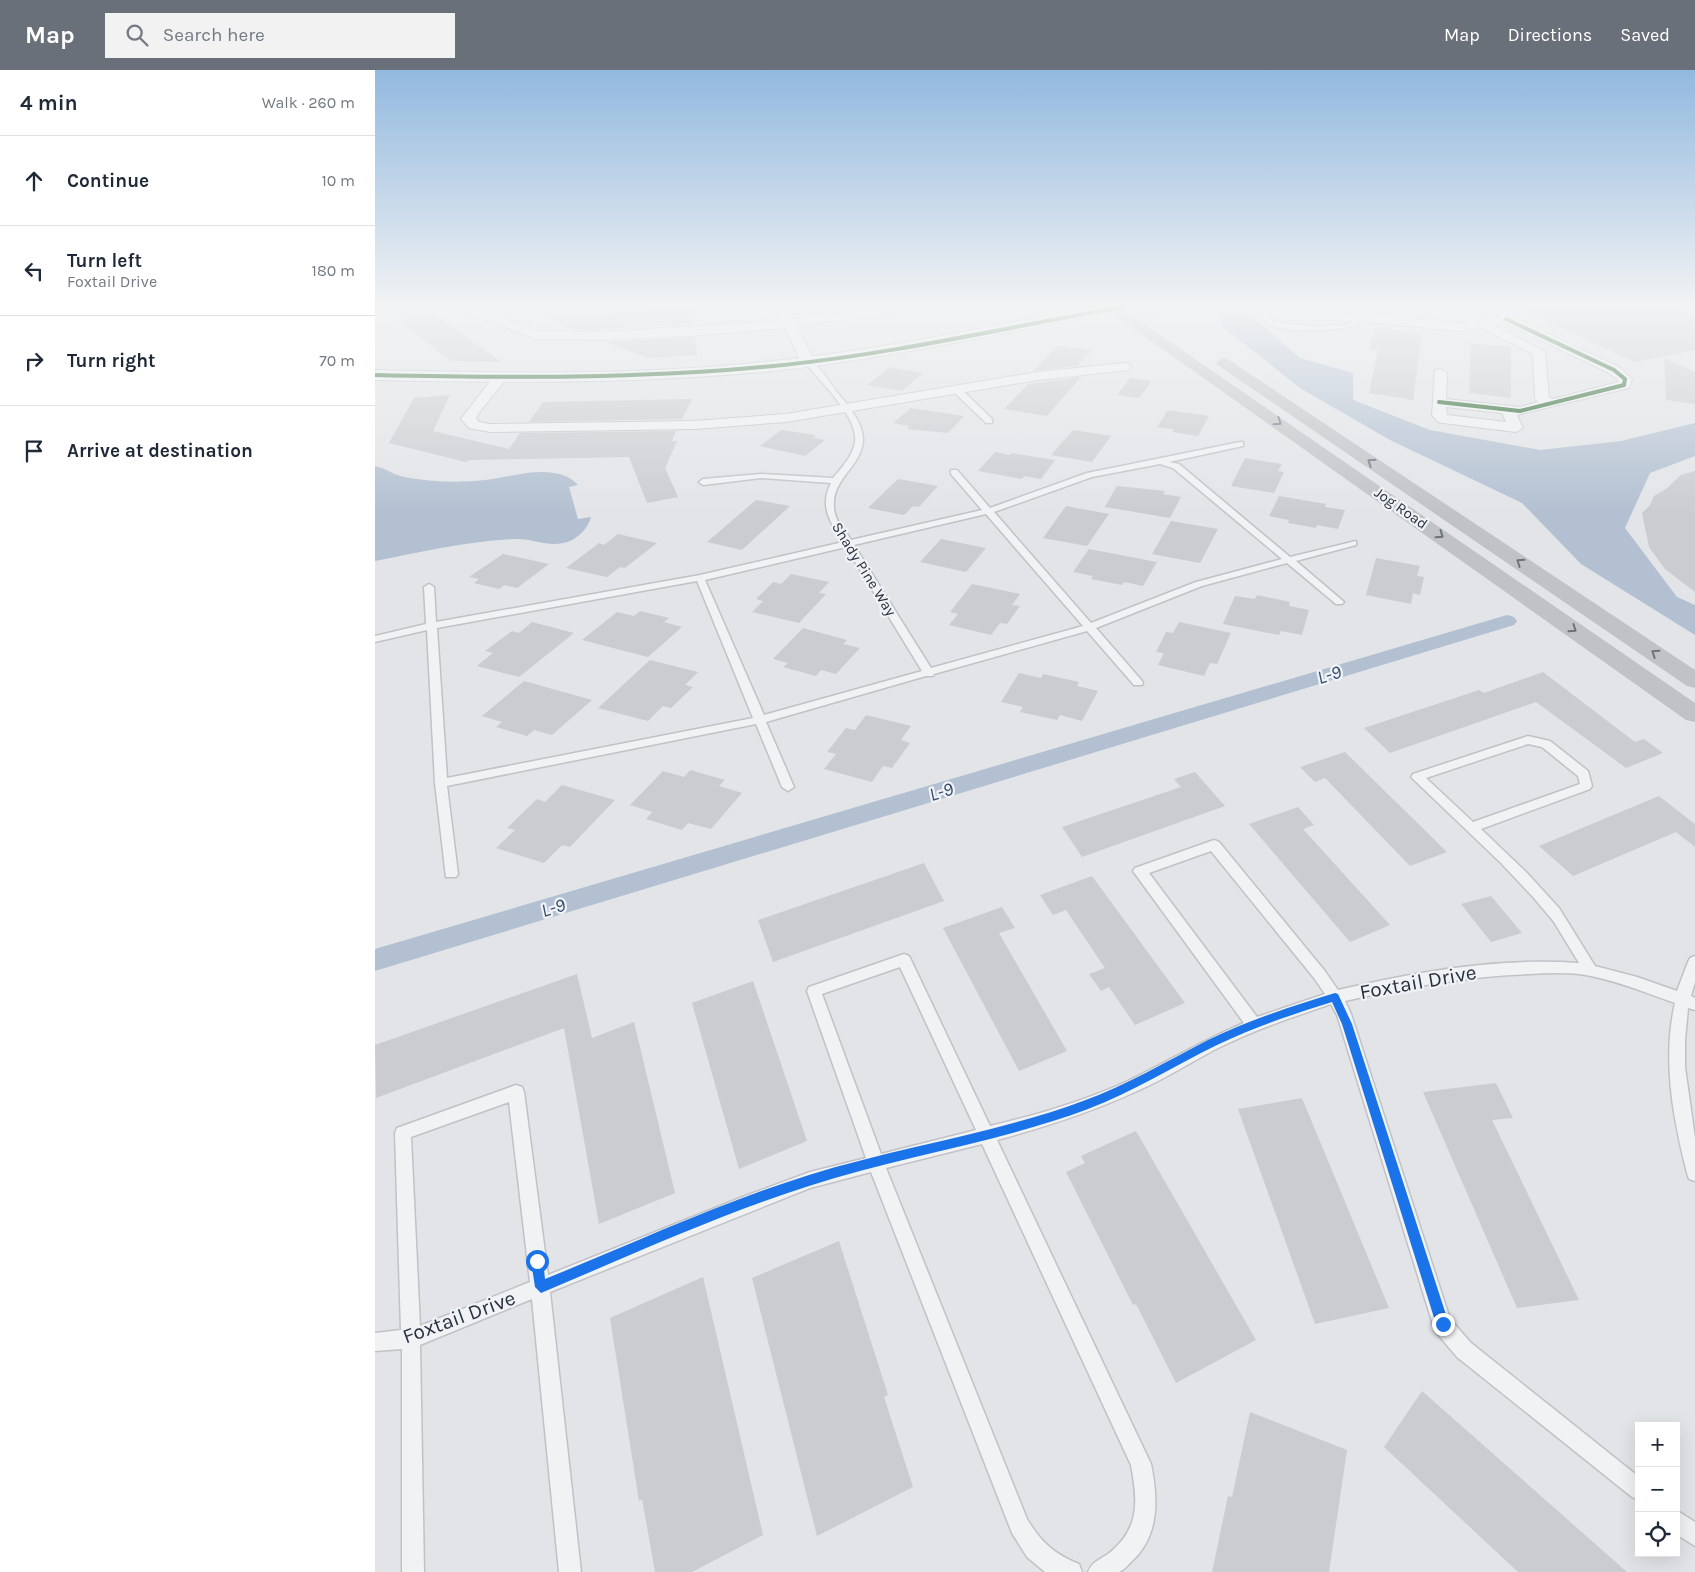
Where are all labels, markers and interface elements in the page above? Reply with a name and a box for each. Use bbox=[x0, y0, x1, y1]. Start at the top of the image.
search box bbox=[105, 13, 455, 58]
text: Map bbox=[25, 21, 75, 49]
icon: search bbox=[123, 21, 151, 49]
text: Search here bbox=[163, 24, 265, 46]
text: Map bbox=[1444, 24, 1480, 46]
text: Directions bbox=[1508, 24, 1592, 46]
text: Saved bbox=[1620, 24, 1670, 46]
text: 4 min bbox=[20, 91, 78, 115]
text: Walk · 260 m bbox=[262, 93, 355, 112]
icon: ahead bbox=[20, 167, 48, 195]
text: Continue bbox=[67, 170, 149, 192]
text: 10 m bbox=[321, 171, 355, 190]
text: Turn left bbox=[67, 250, 142, 272]
icon: left bbox=[20, 257, 48, 285]
text: 180 m bbox=[312, 261, 355, 280]
text: Foxtail Drive bbox=[67, 272, 157, 291]
icon: right bbox=[20, 347, 48, 375]
text: Turn right bbox=[67, 350, 156, 372]
text: 70 m bbox=[319, 351, 355, 370]
one-way arrow bbox=[1272, 416, 1281, 425]
icon: arrive bbox=[20, 437, 48, 465]
text: Arrive at destination bbox=[67, 440, 253, 462]
one-way arrow bbox=[1367, 458, 1376, 468]
street label: Jog Road bbox=[1371, 483, 1431, 533]
street label: Shady Pine Way bbox=[828, 519, 900, 619]
one-way arrow bbox=[1434, 529, 1443, 538]
one-way arrow bbox=[1516, 559, 1526, 568]
one-way arrow bbox=[1567, 623, 1576, 632]
one-way arrow bbox=[1651, 650, 1660, 659]
water label: L-9 bbox=[1315, 661, 1344, 689]
water label: L-9 bbox=[927, 778, 956, 806]
water label: L-9 bbox=[539, 894, 568, 922]
street label: Foxtail Drive bbox=[1358, 960, 1478, 1004]
route start bbox=[526, 1250, 549, 1273]
street label: Foxtail Drive bbox=[399, 1285, 519, 1349]
route end bbox=[1432, 1313, 1455, 1336]
map controls bbox=[1635, 1422, 1680, 1557]
button: + bbox=[1635, 1422, 1680, 1467]
button: − bbox=[1635, 1467, 1680, 1512]
button: locate bbox=[1635, 1512, 1680, 1557]

